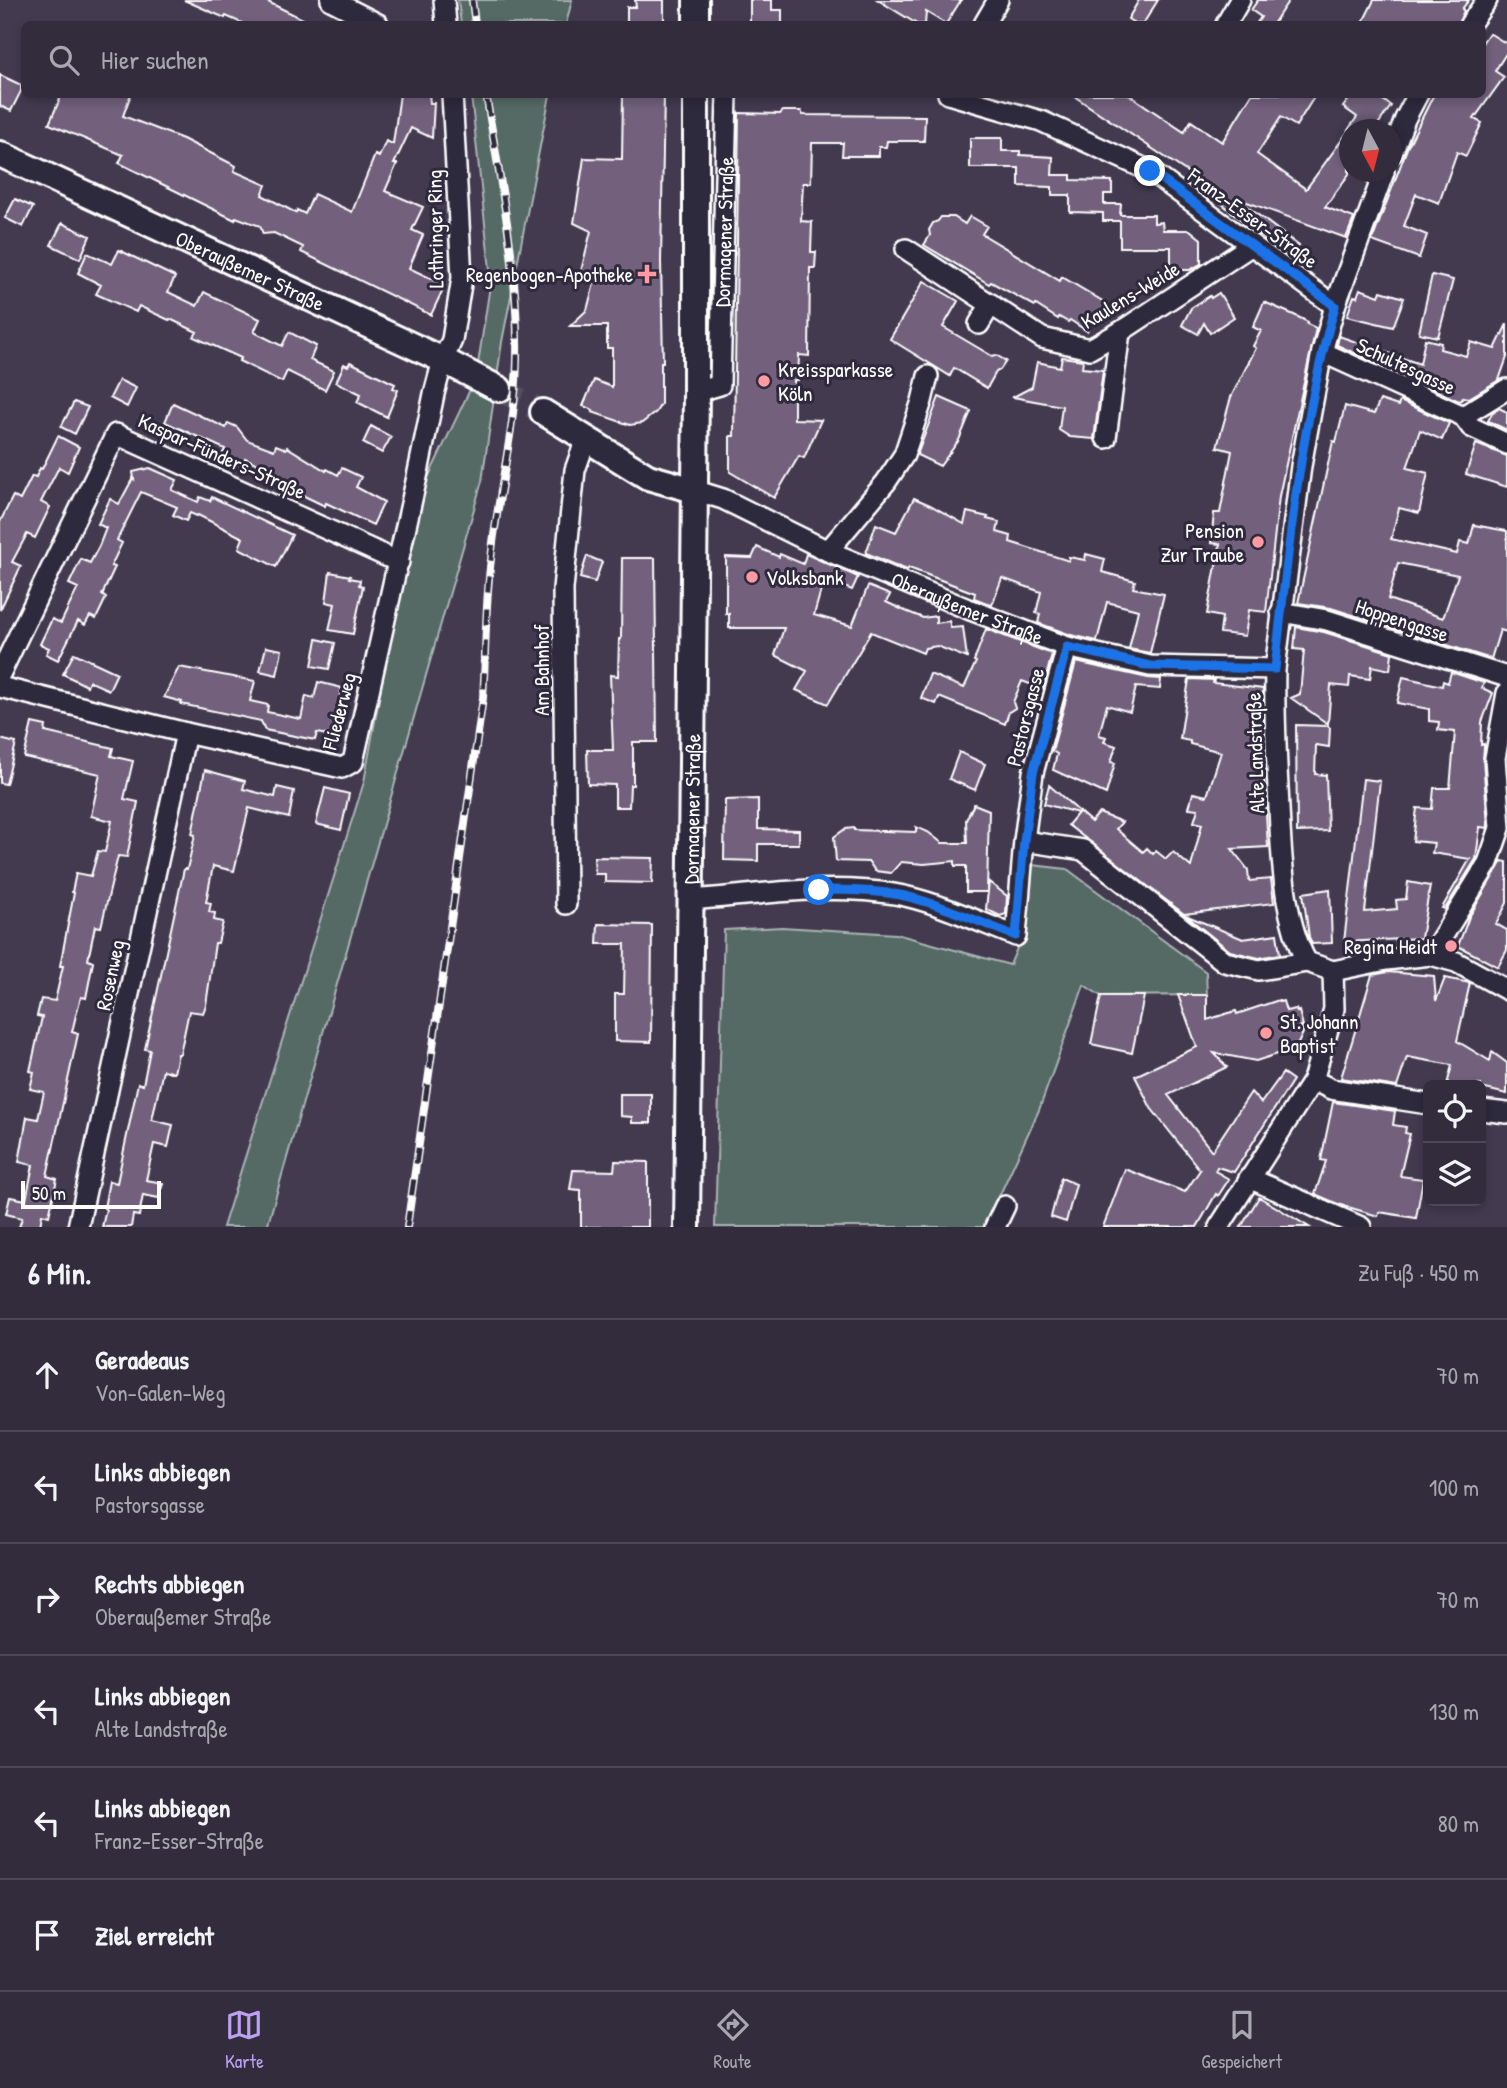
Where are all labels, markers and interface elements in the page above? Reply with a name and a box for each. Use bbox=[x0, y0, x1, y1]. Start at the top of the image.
search box bbox=[21, 21, 1486, 98]
icon: search bbox=[45, 41, 83, 79]
text: Hier suchen bbox=[101, 42, 209, 77]
north arrow bbox=[1339, 119, 1402, 182]
route end bbox=[1134, 155, 1165, 186]
street label: Dormagener Straße bbox=[707, 157, 740, 307]
street label: Franz-Esser-Straße bbox=[1181, 160, 1324, 275]
street label: Lothringer Ring bbox=[419, 170, 451, 288]
street label: Oberaußemer Straße bbox=[171, 223, 329, 318]
street label: Kaulens-Weide bbox=[1075, 254, 1185, 336]
place label: Regenbogen-Apotheke bbox=[466, 260, 633, 289]
marker: Regenbogen-Apotheke bbox=[639, 266, 655, 282]
street label: Schultesgasse bbox=[1352, 330, 1460, 402]
place label: Kreissparkasse Köln bbox=[778, 355, 893, 408]
marker: Kreissparkasse Köln bbox=[756, 373, 772, 389]
street label: Kaspar-Fünders-Straße bbox=[134, 406, 310, 506]
place label: Pension Zur Traube bbox=[1160, 516, 1244, 569]
marker: Pension Zur Traube bbox=[1250, 534, 1266, 550]
place label: Volksbank bbox=[766, 563, 844, 592]
street label: Oberaußemer Straße bbox=[887, 564, 1047, 651]
marker: Volksbank bbox=[744, 569, 760, 585]
street label: Hoppengasse bbox=[1352, 591, 1452, 649]
street label: Am Bahnhof bbox=[527, 624, 556, 716]
street label: Pastorsgasse bbox=[999, 665, 1051, 769]
street label: Fliederweg bbox=[315, 669, 363, 754]
street label: Alte Landstraße bbox=[1238, 692, 1272, 814]
street label: Dormagener Straße bbox=[676, 734, 707, 884]
route start bbox=[803, 874, 834, 905]
place label: Regina Heidt bbox=[1344, 932, 1438, 961]
street label: Rosenweg bbox=[88, 937, 132, 1013]
marker: Regina Heidt bbox=[1443, 938, 1459, 954]
place label: St. Johann Baptist bbox=[1280, 1007, 1358, 1060]
marker: St. Johann Baptist bbox=[1258, 1025, 1274, 1041]
map controls bbox=[1423, 1080, 1486, 1206]
button: locate bbox=[1423, 1080, 1486, 1143]
button: layers bbox=[1423, 1143, 1486, 1206]
scale bar bbox=[21, 1178, 161, 1210]
text: 50 m bbox=[32, 1180, 66, 1206]
text: 6 Min. bbox=[28, 1253, 91, 1293]
text: Zu Fuß · 450 m bbox=[1358, 1257, 1479, 1288]
text: Geradeaus bbox=[95, 1342, 189, 1377]
icon: ahead bbox=[28, 1356, 66, 1394]
text: 70 m bbox=[1436, 1360, 1479, 1391]
text: Von-Galen-Weg bbox=[95, 1377, 225, 1408]
text: Links abbiegen bbox=[95, 1454, 231, 1489]
icon: left bbox=[28, 1468, 66, 1506]
text: 100 m bbox=[1429, 1472, 1479, 1503]
text: Pastorsgasse bbox=[95, 1489, 205, 1520]
text: Rechts abbiegen bbox=[95, 1566, 245, 1601]
icon: right bbox=[28, 1580, 66, 1618]
text: 70 m bbox=[1436, 1584, 1479, 1615]
text: Oberaußemer Straße bbox=[95, 1601, 271, 1632]
text: Links abbiegen bbox=[95, 1678, 231, 1713]
icon: left bbox=[28, 1692, 66, 1730]
text: 130 m bbox=[1429, 1696, 1479, 1727]
text: Alte Landstraße bbox=[95, 1713, 228, 1744]
text: Links abbiegen bbox=[95, 1790, 231, 1825]
icon: left bbox=[28, 1804, 66, 1842]
text: 80 m bbox=[1438, 1808, 1479, 1839]
text: Franz-Esser-Straße bbox=[95, 1825, 264, 1856]
icon: arrive bbox=[28, 1916, 66, 1954]
text: Ziel erreicht bbox=[95, 1918, 214, 1953]
tab: Karte bbox=[225, 2006, 264, 2074]
tab: Route bbox=[714, 2006, 752, 2074]
tab: Gespeichert bbox=[1201, 2006, 1282, 2074]

